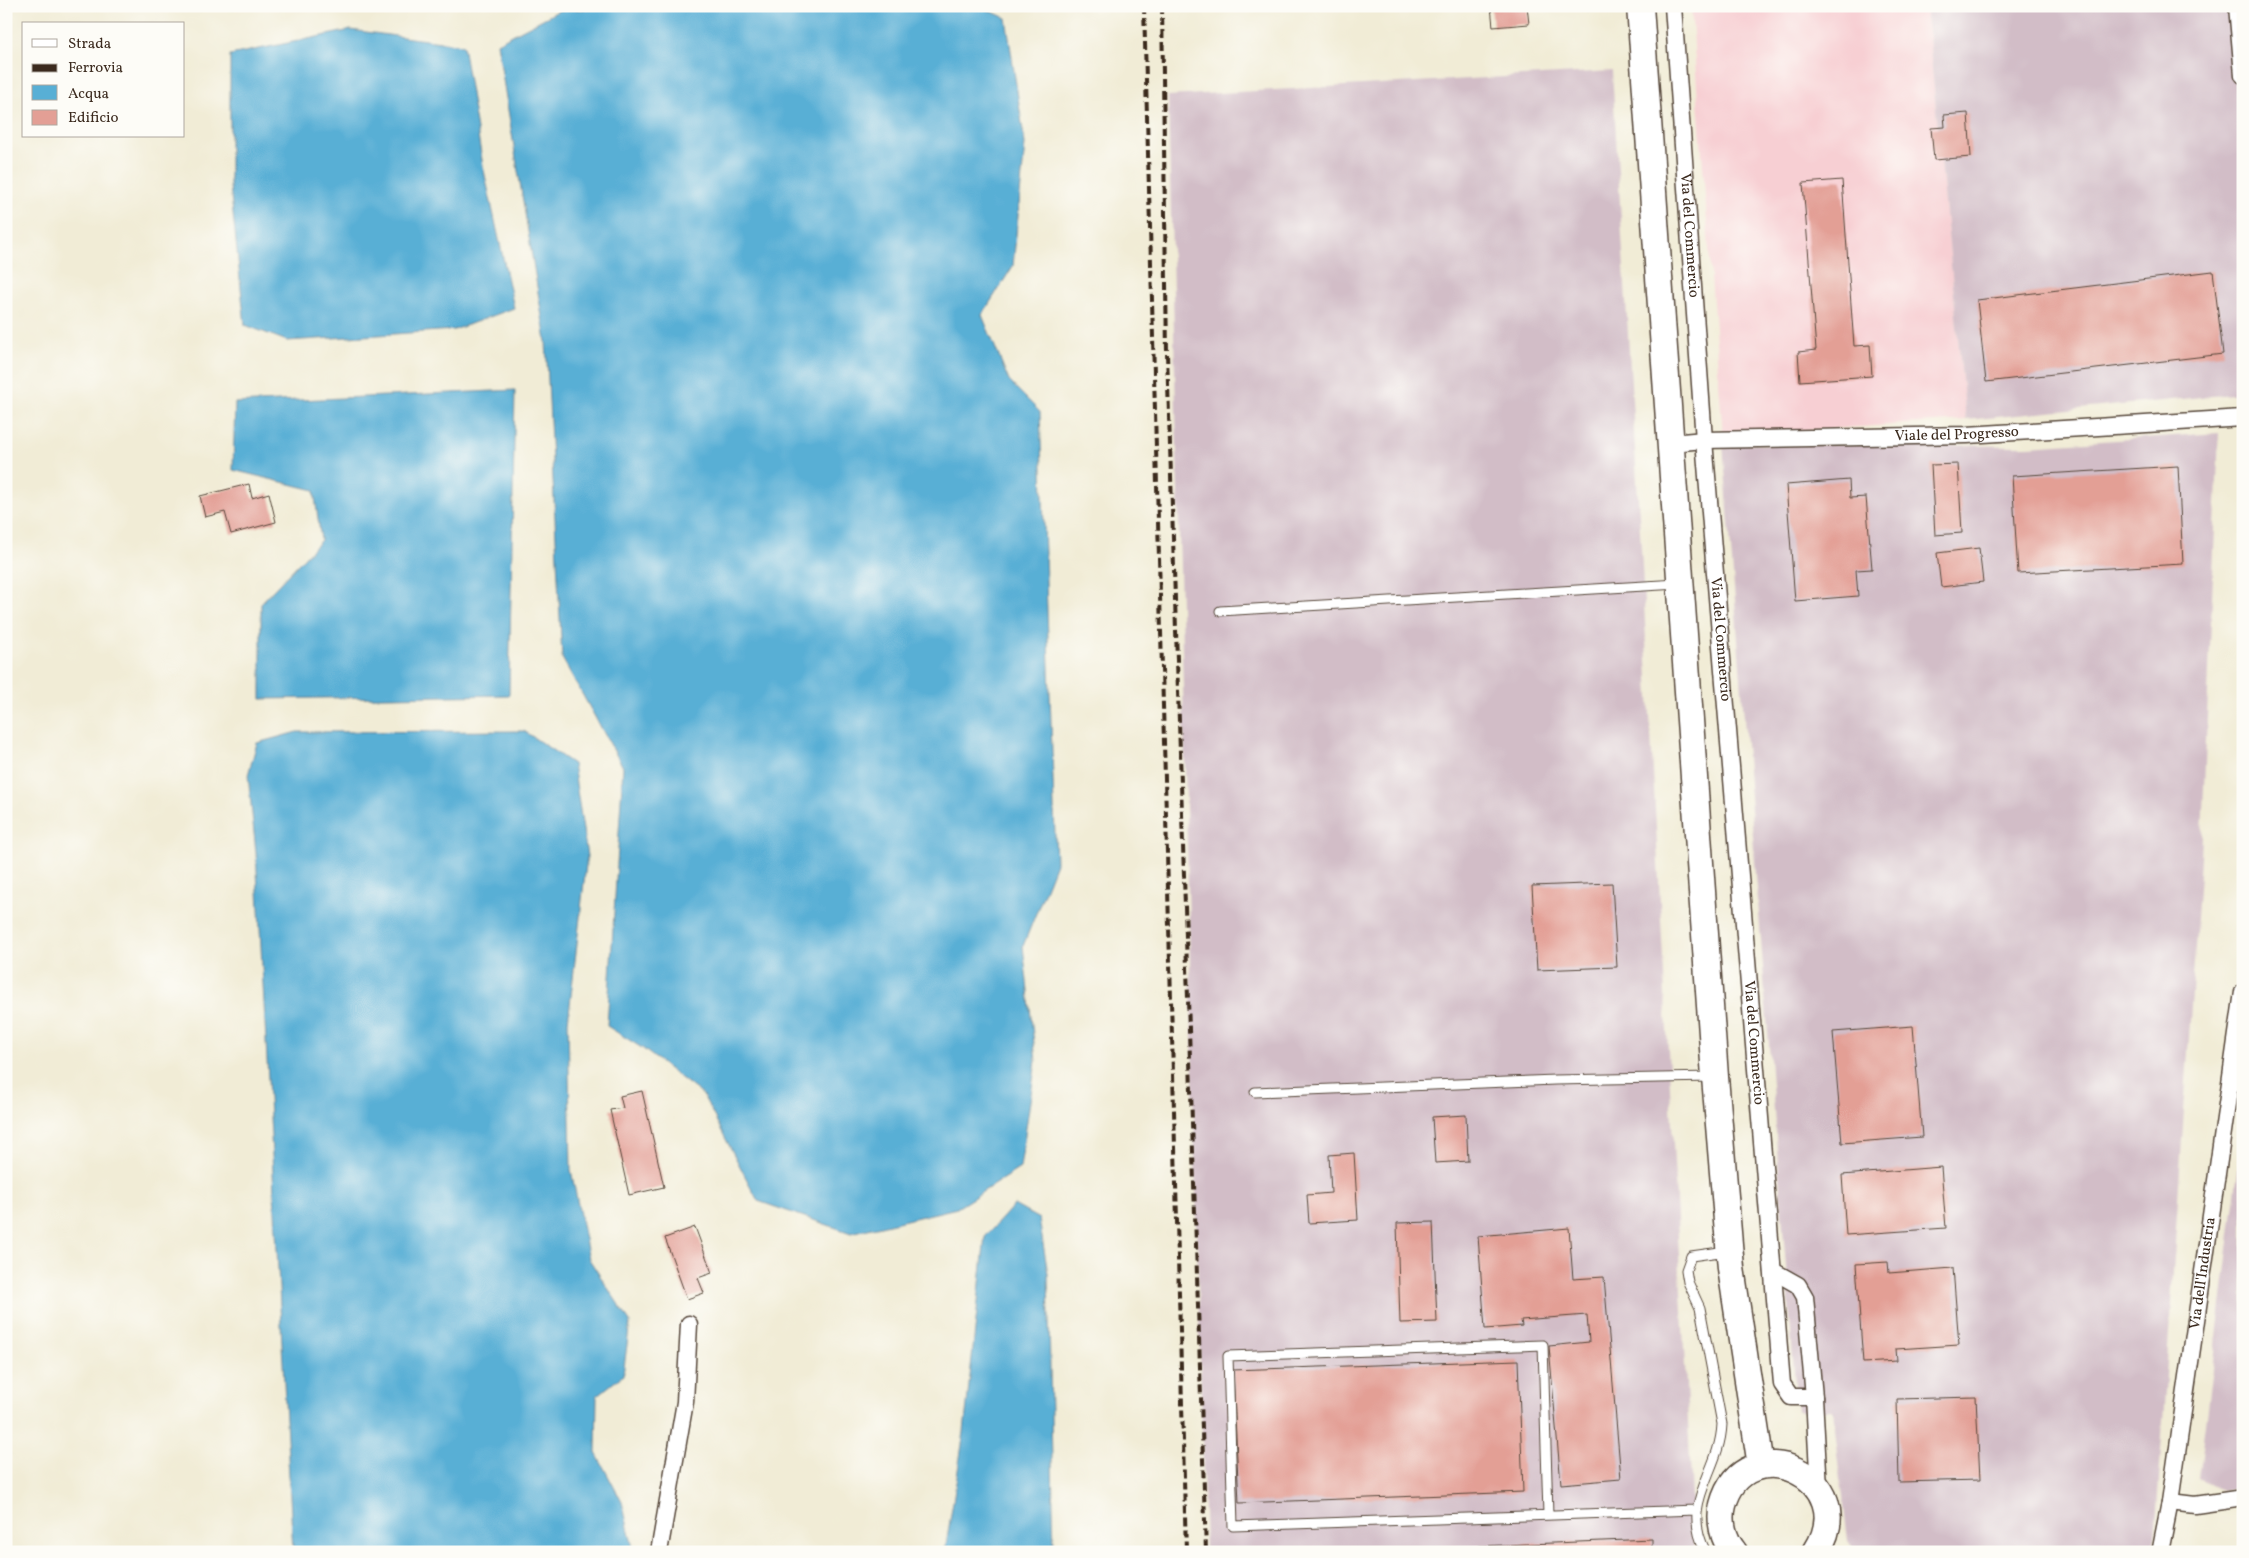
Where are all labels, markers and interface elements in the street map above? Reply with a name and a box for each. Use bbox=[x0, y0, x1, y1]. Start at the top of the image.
legend bbox=[22, 22, 185, 138]
text: Strada bbox=[68, 34, 111, 55]
text: Ferrovia bbox=[68, 58, 123, 79]
text: Acqua bbox=[68, 84, 109, 105]
text: Edificio bbox=[68, 108, 119, 129]
street label: Via del Commercio bbox=[1674, 172, 1704, 298]
street label: Viale del Progresso bbox=[1895, 421, 2019, 447]
street label: Via del Commercio bbox=[1705, 576, 1736, 702]
street label: Via del Commercio bbox=[1738, 980, 1769, 1106]
street label: Via dell'Industria bbox=[2184, 1216, 2221, 1331]

